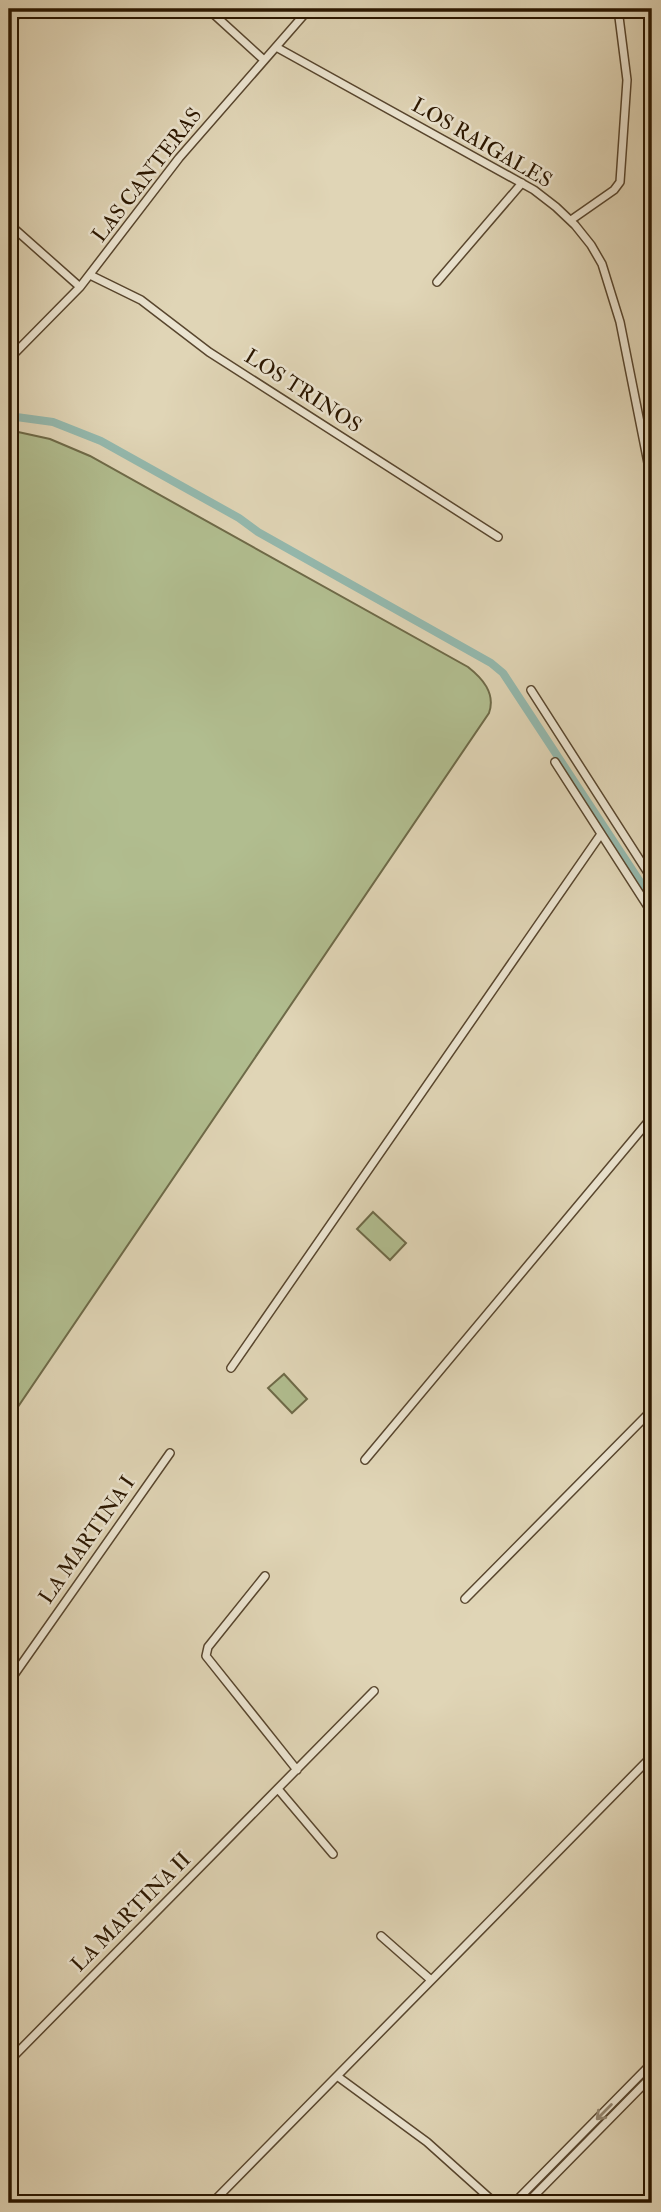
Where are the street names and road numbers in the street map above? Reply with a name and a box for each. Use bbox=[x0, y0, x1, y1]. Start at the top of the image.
street label: LOS RAIGALES bbox=[407, 92, 557, 194]
street label: LAS CANTERAS bbox=[86, 102, 208, 248]
street label: LOS TRINOS bbox=[239, 343, 367, 439]
street label: LA MARTINA I bbox=[33, 1471, 141, 1609]
street label: LA MARTINA II bbox=[65, 1846, 197, 1978]

